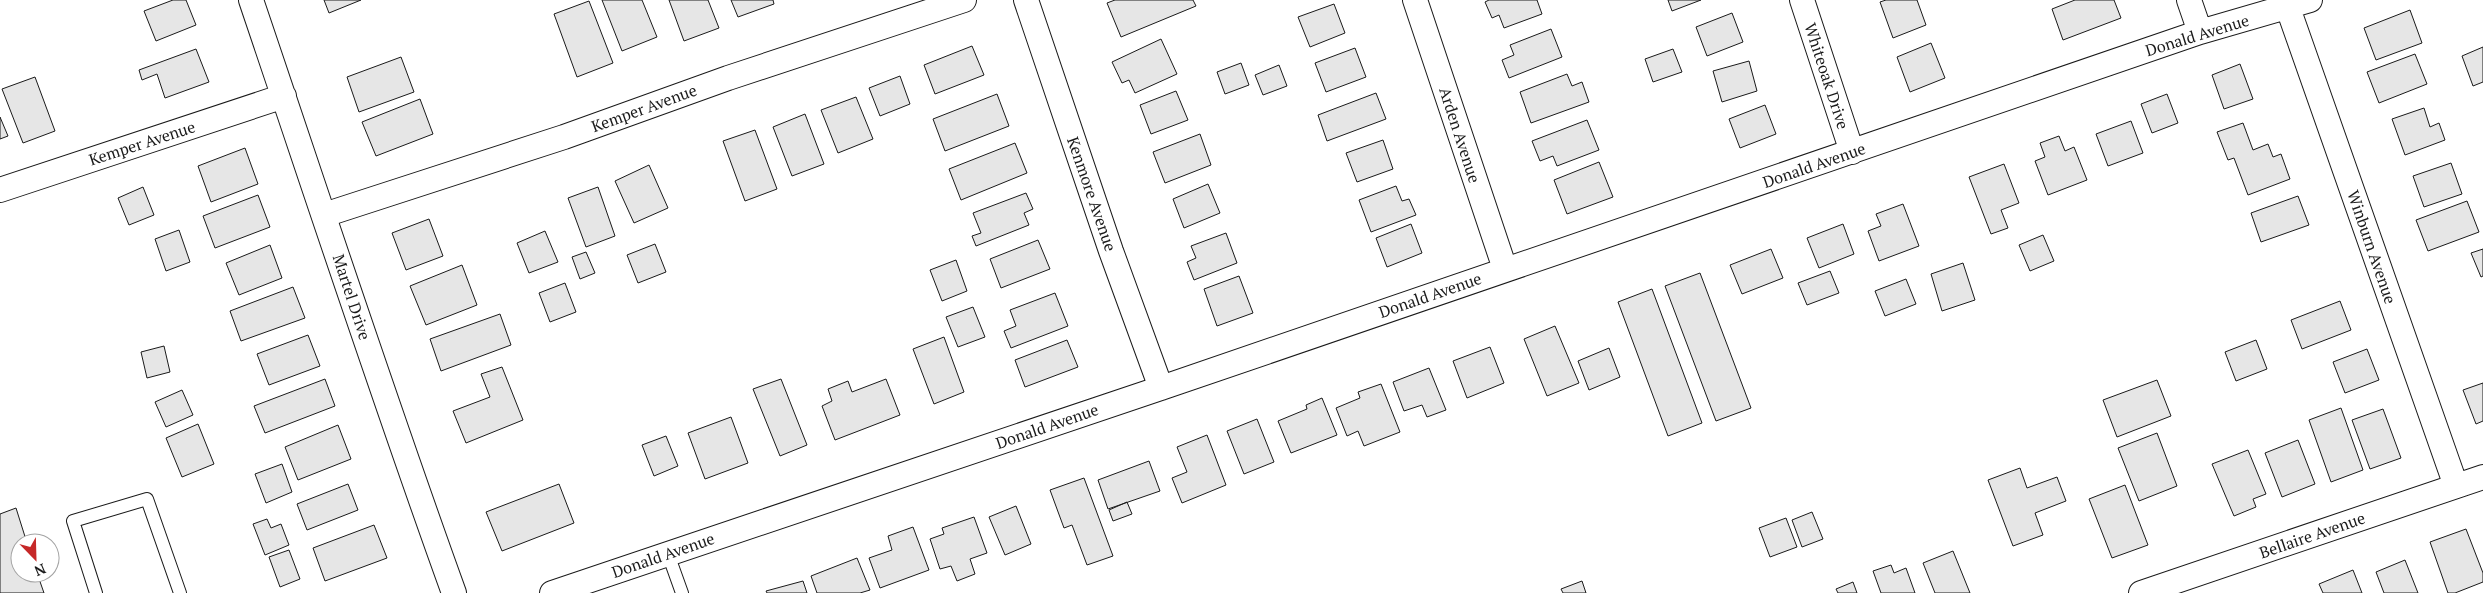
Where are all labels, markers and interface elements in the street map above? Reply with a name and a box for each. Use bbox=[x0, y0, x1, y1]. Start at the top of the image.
street label: Donald Avenue bbox=[2142, 9, 2252, 61]
street label: Whiteoak Drive bbox=[1799, 20, 1855, 132]
street label: Kemper Avenue bbox=[588, 79, 700, 137]
street label: Arden Avenue bbox=[1434, 84, 1486, 186]
street label: Kemper Avenue bbox=[86, 115, 198, 171]
street label: Kenmore Avenue bbox=[1062, 134, 1122, 254]
street label: Donald Avenue bbox=[1760, 137, 1868, 193]
street label: Winburn Avenue bbox=[2342, 187, 2402, 307]
street label: Martel Drive bbox=[328, 251, 376, 343]
street label: Donald Avenue bbox=[1376, 267, 1484, 323]
street label: Donald Avenue bbox=[993, 398, 1101, 454]
street label: Bellaire Avenue bbox=[2256, 507, 2368, 563]
street label: Donald Avenue bbox=[609, 527, 717, 583]
north arrow bbox=[10, 533, 60, 583]
text: N bbox=[31, 560, 49, 581]

